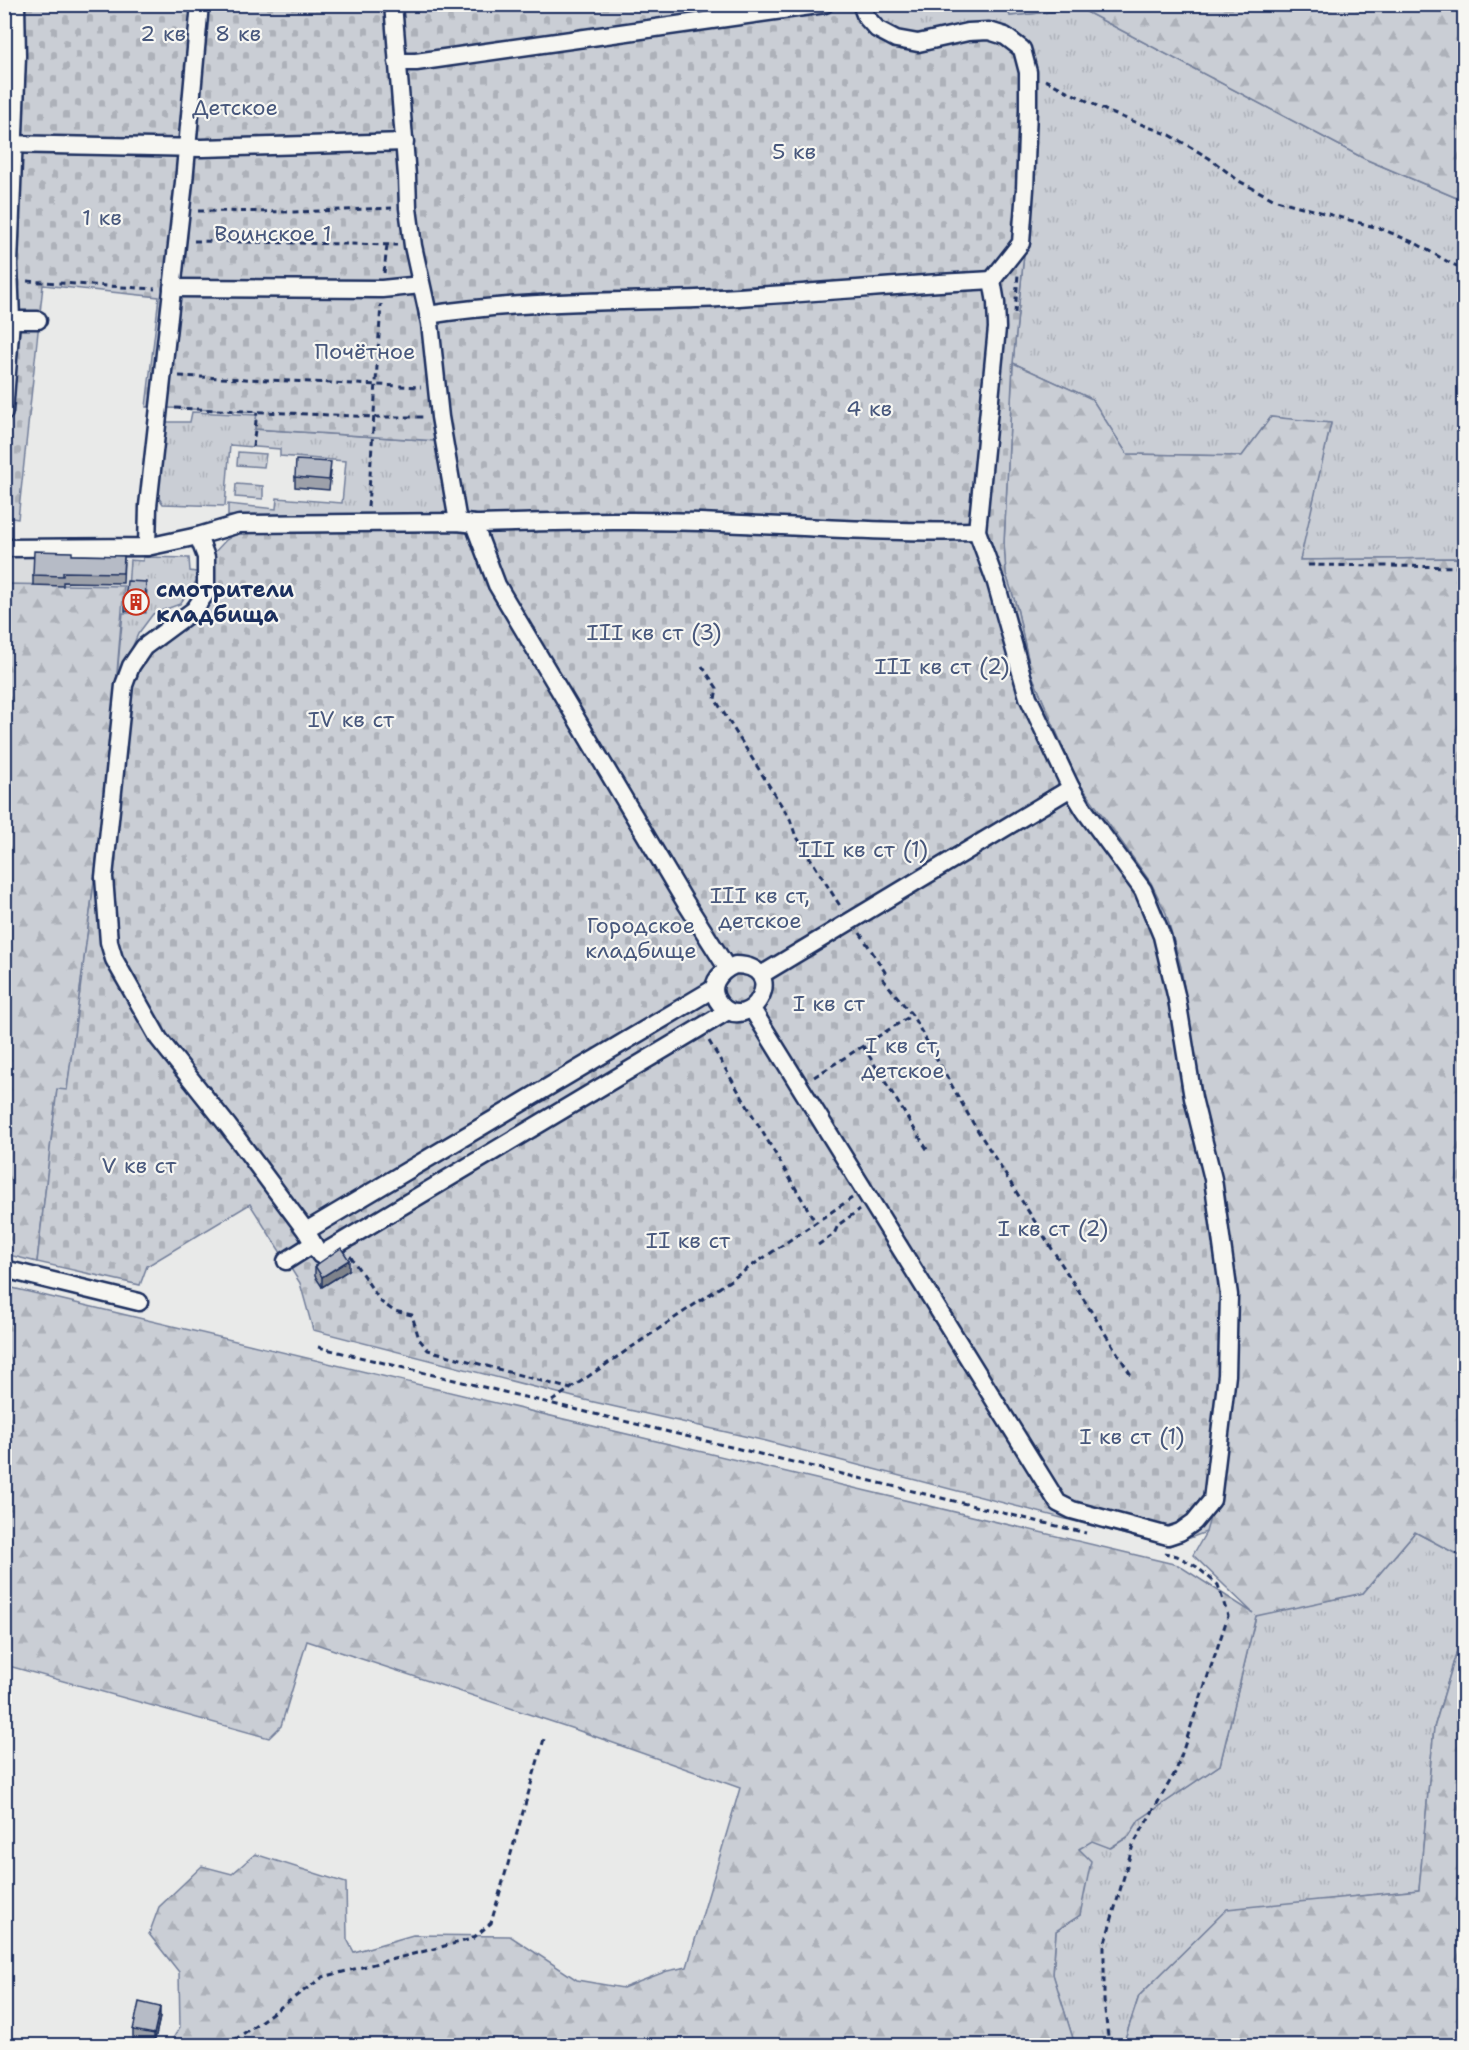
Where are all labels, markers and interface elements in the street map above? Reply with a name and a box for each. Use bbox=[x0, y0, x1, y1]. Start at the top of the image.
park label: 2 кв bbox=[140, 19, 186, 48]
park label: 8 кв bbox=[215, 19, 261, 48]
park label: Детское bbox=[192, 93, 278, 122]
park label: 5 кв bbox=[772, 137, 816, 166]
park label: 1 кв bbox=[82, 203, 122, 232]
park label: Воинское 1 bbox=[214, 219, 332, 248]
park label: Почётное bbox=[314, 337, 416, 366]
park label: 4 кв bbox=[846, 394, 892, 423]
place label: смотрители кладбища bbox=[156, 575, 294, 629]
building icon: смотрители кладбища bbox=[121, 587, 151, 617]
park label: III кв ст (3) bbox=[587, 618, 722, 647]
park label: III кв ст (2) bbox=[874, 652, 1010, 681]
park label: IV кв ст bbox=[308, 705, 395, 734]
park label: III кв ст (1) bbox=[798, 835, 928, 864]
park label: III кв ст, детское bbox=[710, 881, 810, 935]
park label: Городское кладбище bbox=[585, 911, 697, 965]
park label: I кв ст bbox=[793, 989, 866, 1018]
park label: I кв ст, детское bbox=[861, 1031, 945, 1085]
park label: V кв ст bbox=[102, 1151, 177, 1180]
park label: I кв ст (2) bbox=[998, 1214, 1108, 1243]
park label: II кв ст bbox=[646, 1226, 731, 1255]
park label: I кв ст (1) bbox=[1079, 1422, 1185, 1451]

